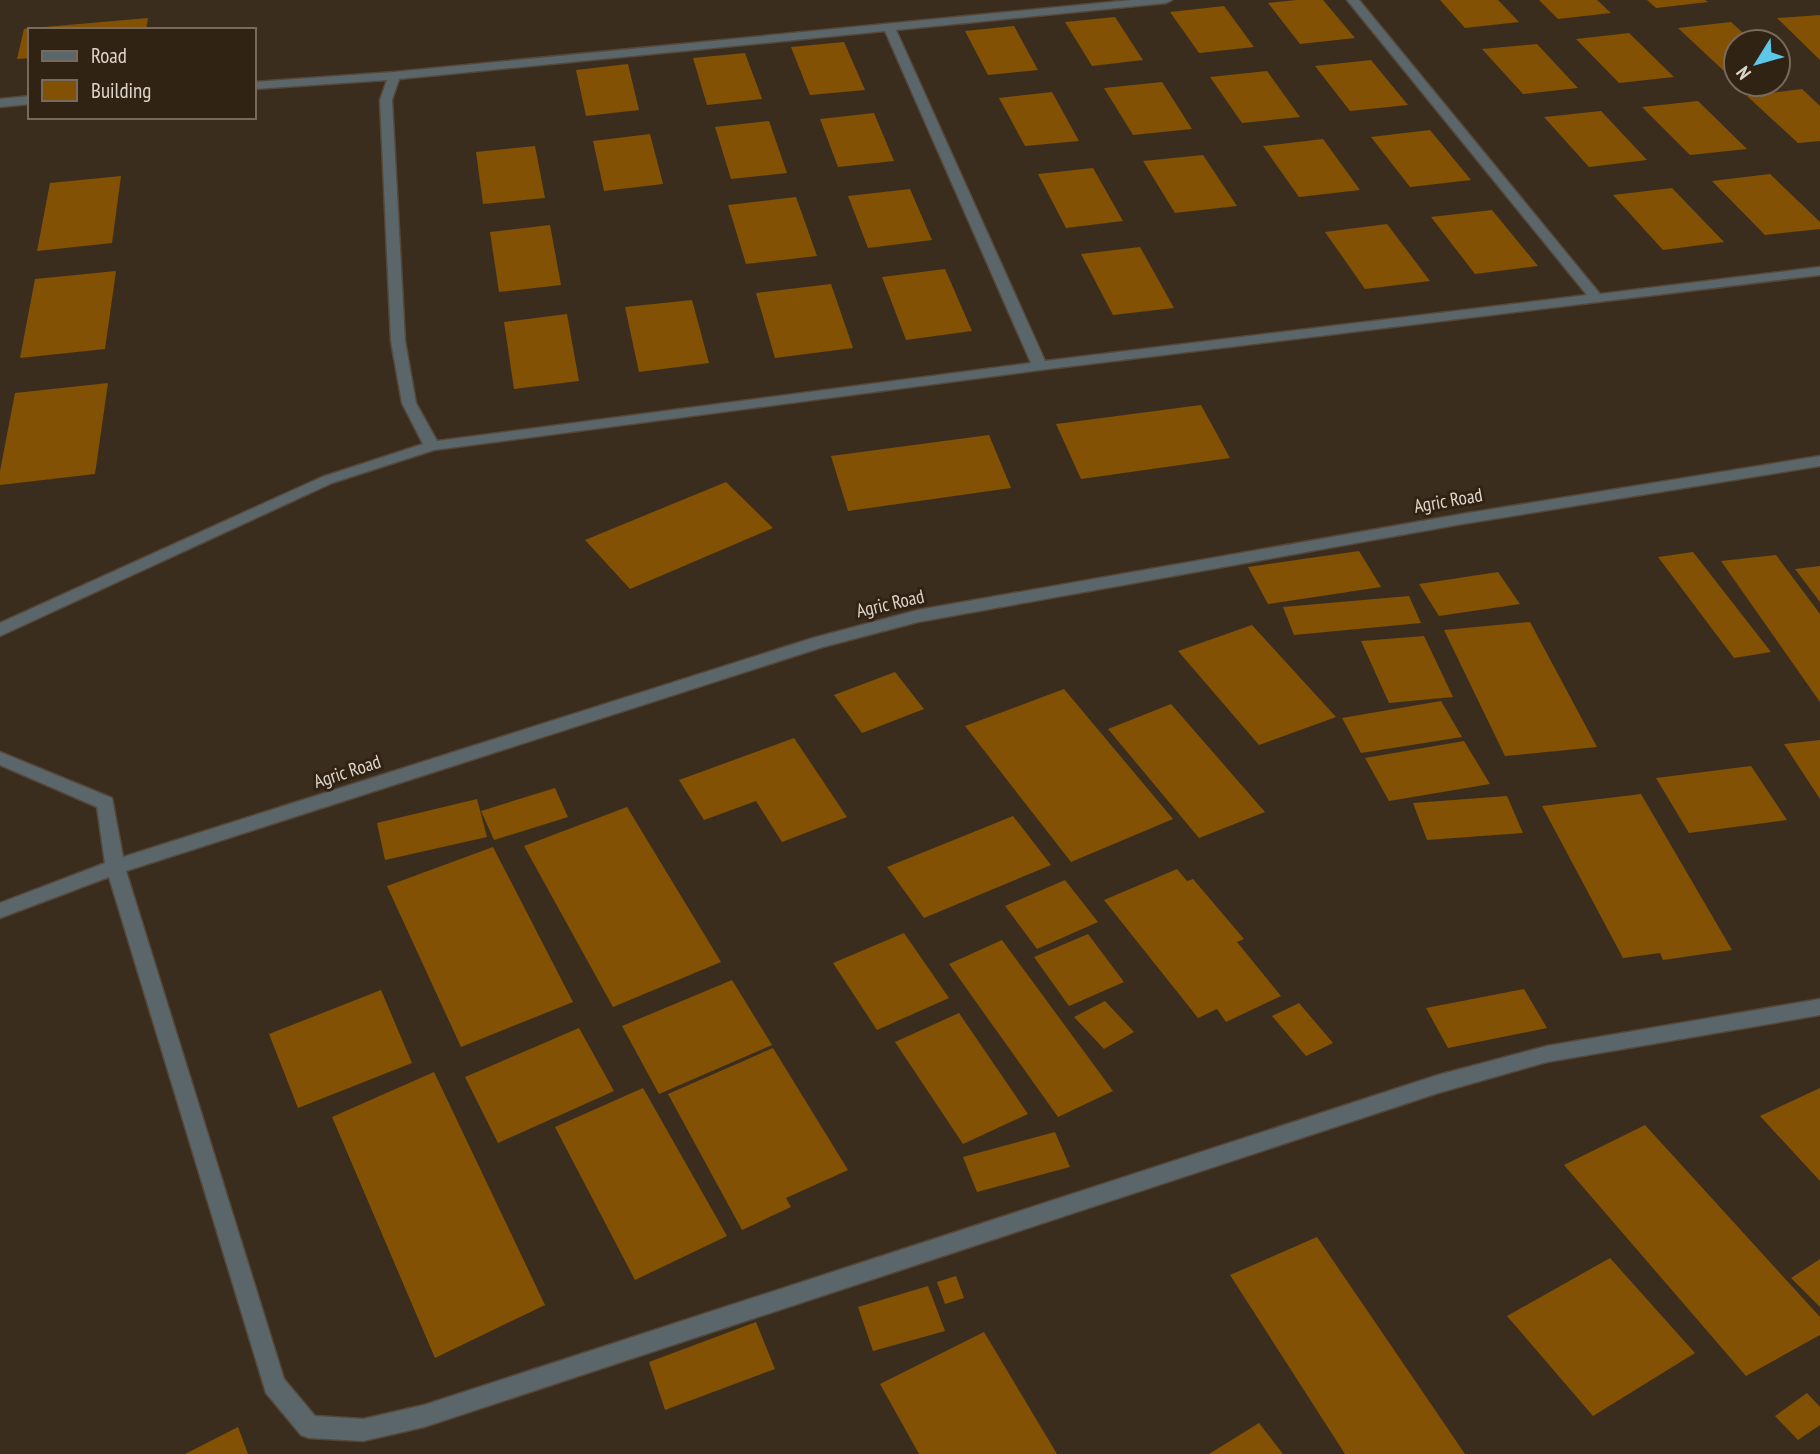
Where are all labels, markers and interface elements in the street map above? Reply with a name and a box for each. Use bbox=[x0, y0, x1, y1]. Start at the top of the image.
legend bbox=[28, 28, 256, 119]
north arrow bbox=[1722, 28, 1792, 98]
text: Road bbox=[91, 42, 127, 69]
text: N bbox=[1731, 62, 1756, 85]
text: Building bbox=[91, 77, 151, 104]
street label: Agric Road bbox=[1412, 482, 1484, 518]
street label: Agric Road bbox=[854, 584, 926, 622]
street label: Agric Road bbox=[310, 749, 384, 793]

